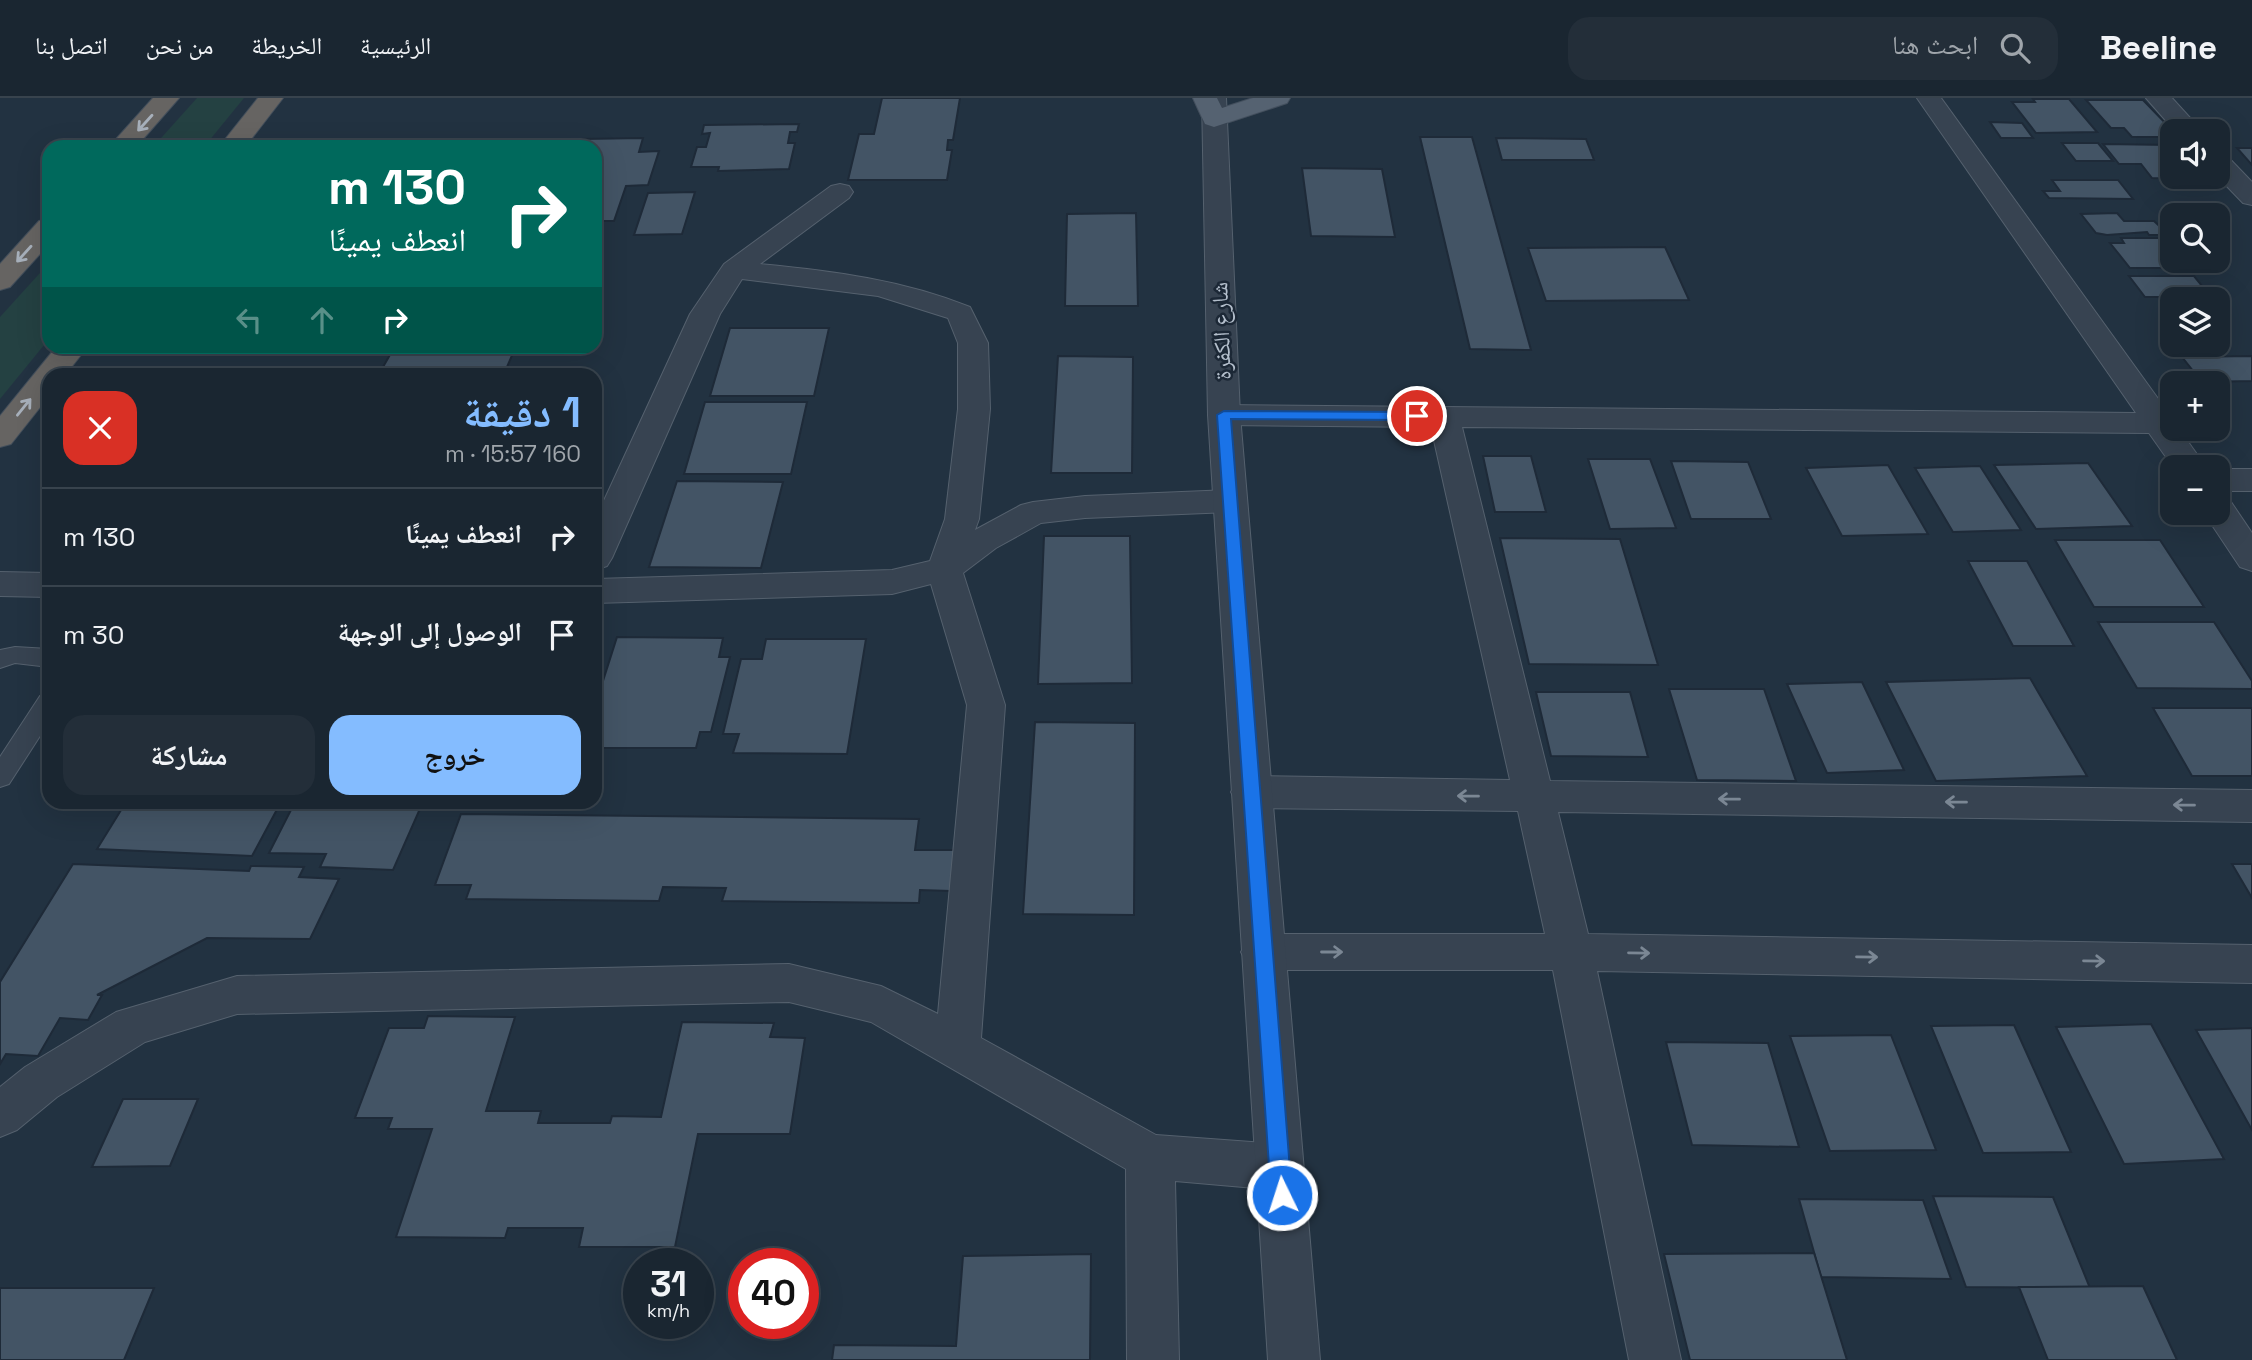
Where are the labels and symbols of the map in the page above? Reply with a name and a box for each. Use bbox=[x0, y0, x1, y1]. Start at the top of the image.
one-way arrow bbox=[137, 113, 153, 131]
one-way arrow bbox=[16, 245, 33, 262]
street label: شارع الكفرة bbox=[1204, 281, 1238, 381]
pin bbox=[1387, 386, 1447, 446]
one-way arrow bbox=[17, 398, 32, 416]
one-way arrow bbox=[1457, 789, 1480, 802]
one-way arrow bbox=[1718, 792, 1741, 806]
one-way arrow bbox=[1945, 795, 1968, 809]
one-way arrow bbox=[2173, 798, 2196, 812]
one-way arrow bbox=[1320, 945, 1343, 959]
one-way arrow bbox=[1628, 947, 1651, 960]
one-way arrow bbox=[1855, 951, 1878, 964]
one-way arrow bbox=[2083, 955, 2106, 968]
position arrow bbox=[1245, 1158, 1319, 1232]
speed limit sign: 40 bbox=[728, 1248, 819, 1339]

